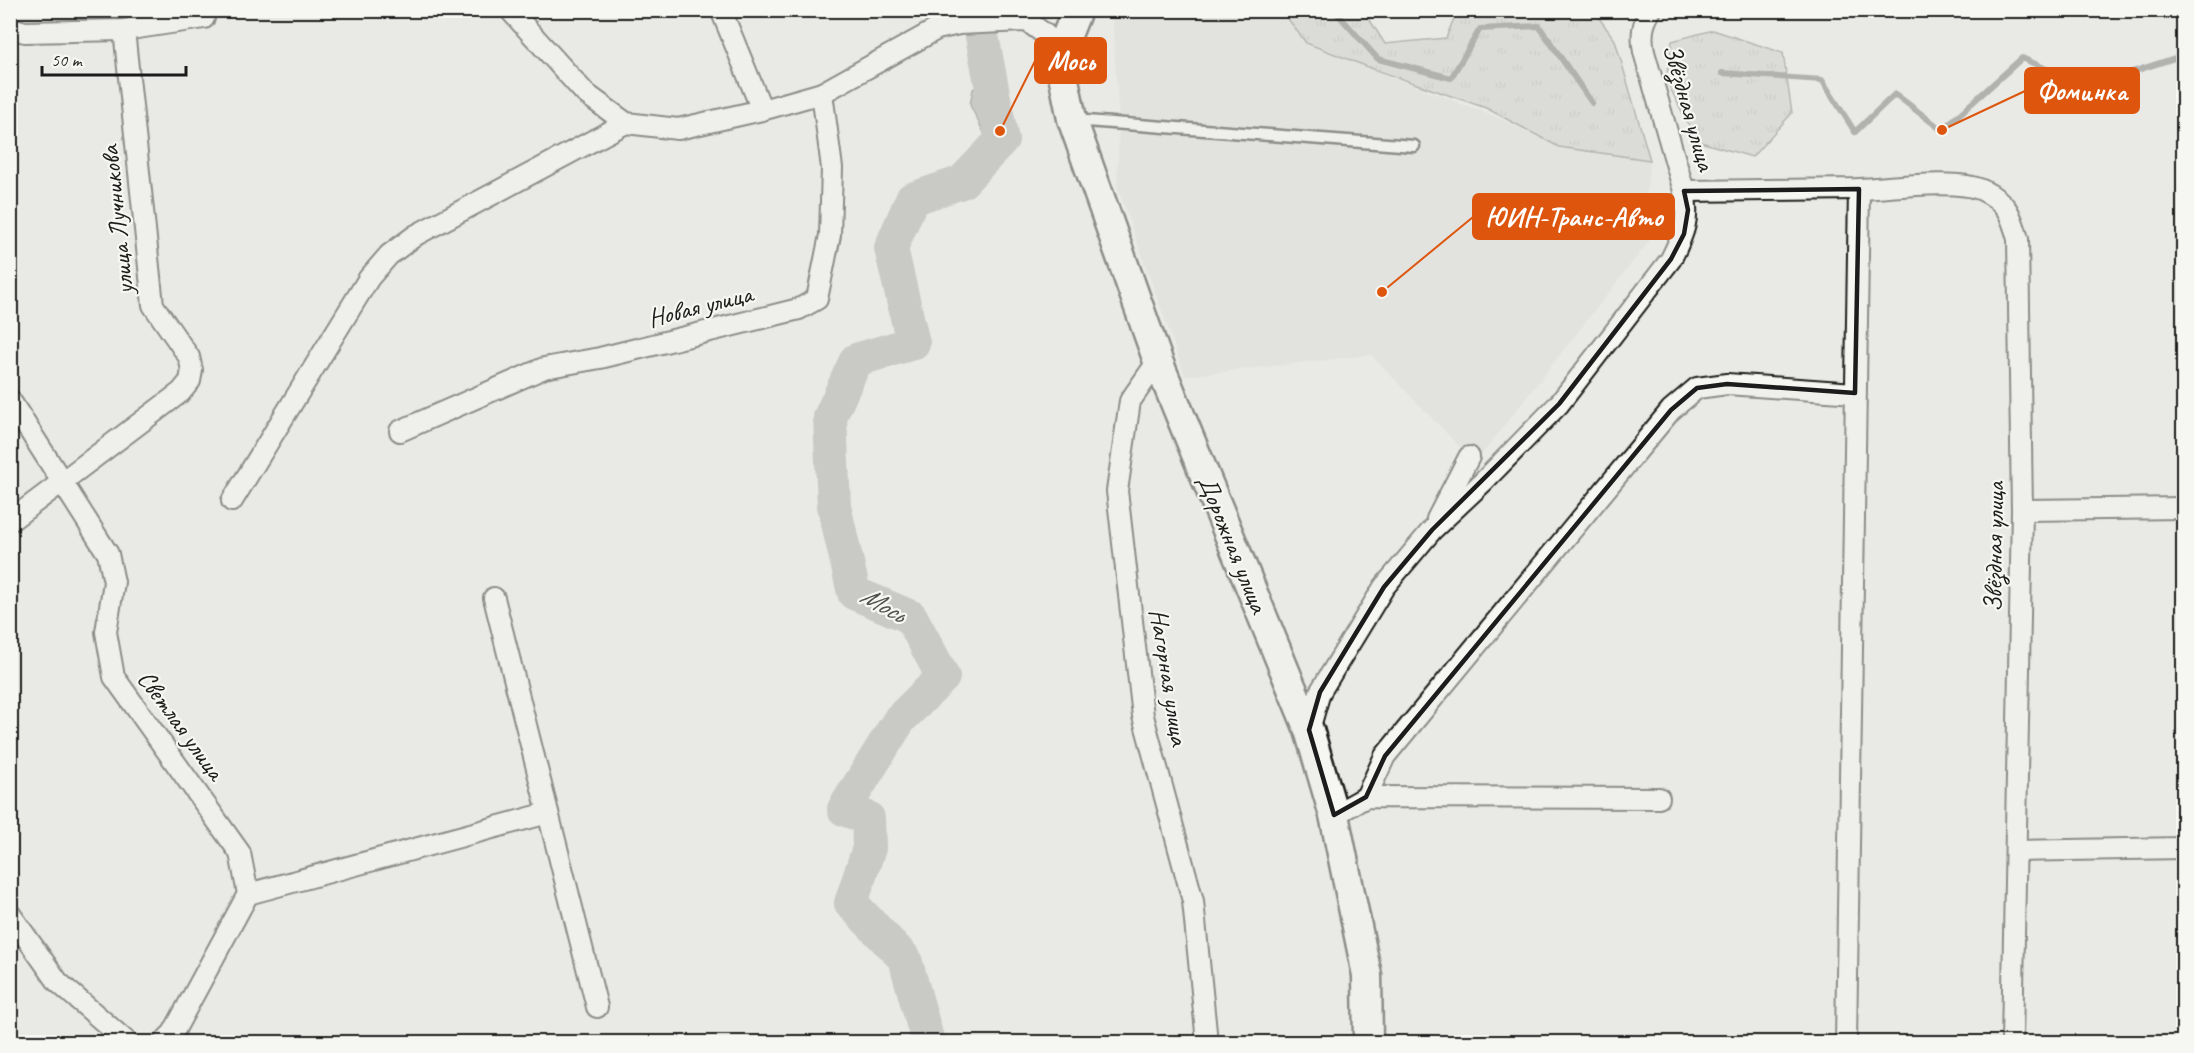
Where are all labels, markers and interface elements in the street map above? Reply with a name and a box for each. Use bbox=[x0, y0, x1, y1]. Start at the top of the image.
callout: Мось bbox=[1035, 38, 1106, 83]
scale bar bbox=[42, 39, 186, 77]
street label: Звёздная улица bbox=[1654, 40, 1723, 176]
text: Мось bbox=[1047, 44, 1096, 78]
text: 50 m bbox=[51, 49, 84, 71]
callout: Фоминка bbox=[2025, 68, 2139, 113]
text: Фоминка bbox=[2037, 74, 2129, 108]
street label: улица Лучникова bbox=[93, 142, 141, 298]
callout: ЮИН-Транс-Авто bbox=[1473, 194, 1674, 239]
text: ЮИН-Транс-Авто bbox=[1486, 200, 1665, 234]
street label: Новая улица bbox=[644, 277, 758, 335]
street label: Дорожная улица bbox=[1190, 470, 1276, 619]
street label: Звёздная улица bbox=[1976, 480, 2013, 612]
water label: Мось bbox=[855, 578, 915, 632]
street label: Нагорная улица bbox=[1142, 606, 1196, 749]
street label: Светлая улица bbox=[130, 664, 233, 788]

